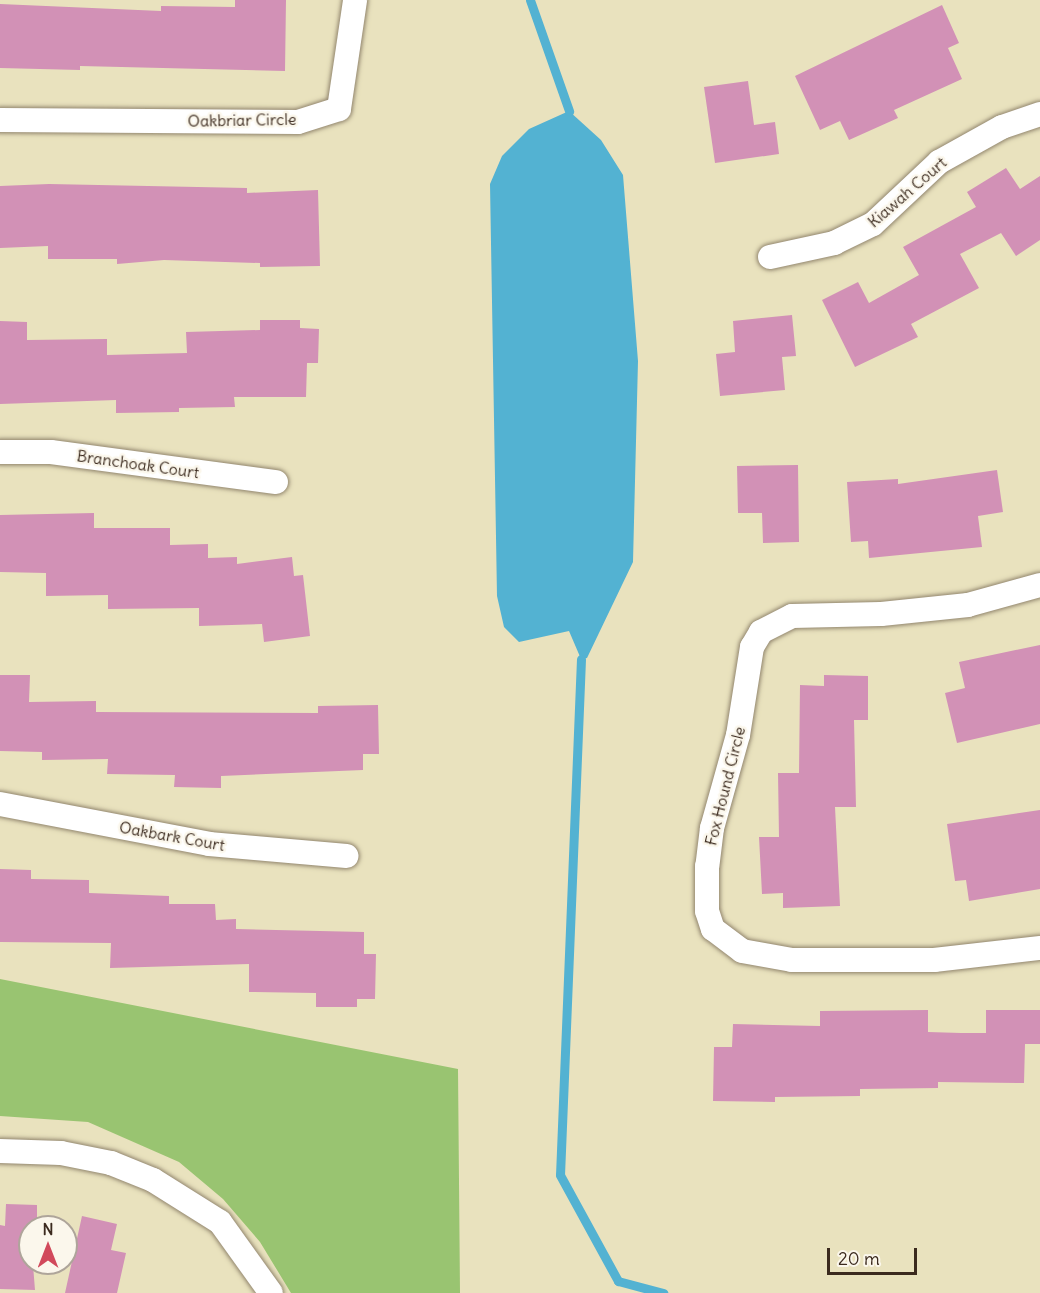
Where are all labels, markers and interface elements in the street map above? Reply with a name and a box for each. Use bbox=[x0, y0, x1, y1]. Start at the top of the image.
street label: Oakbriar Circle bbox=[187, 109, 297, 131]
street label: Kiawah Court bbox=[864, 153, 950, 231]
street label: Branchoak Court bbox=[76, 446, 200, 482]
street label: Fox Hound Circle bbox=[701, 725, 749, 847]
street label: Oakbark Court bbox=[118, 817, 226, 855]
north arrow bbox=[18, 1215, 78, 1275]
text: N bbox=[42, 1219, 54, 1239]
scale bar bbox=[830, 1236, 920, 1274]
text: 20 m bbox=[838, 1247, 880, 1270]

